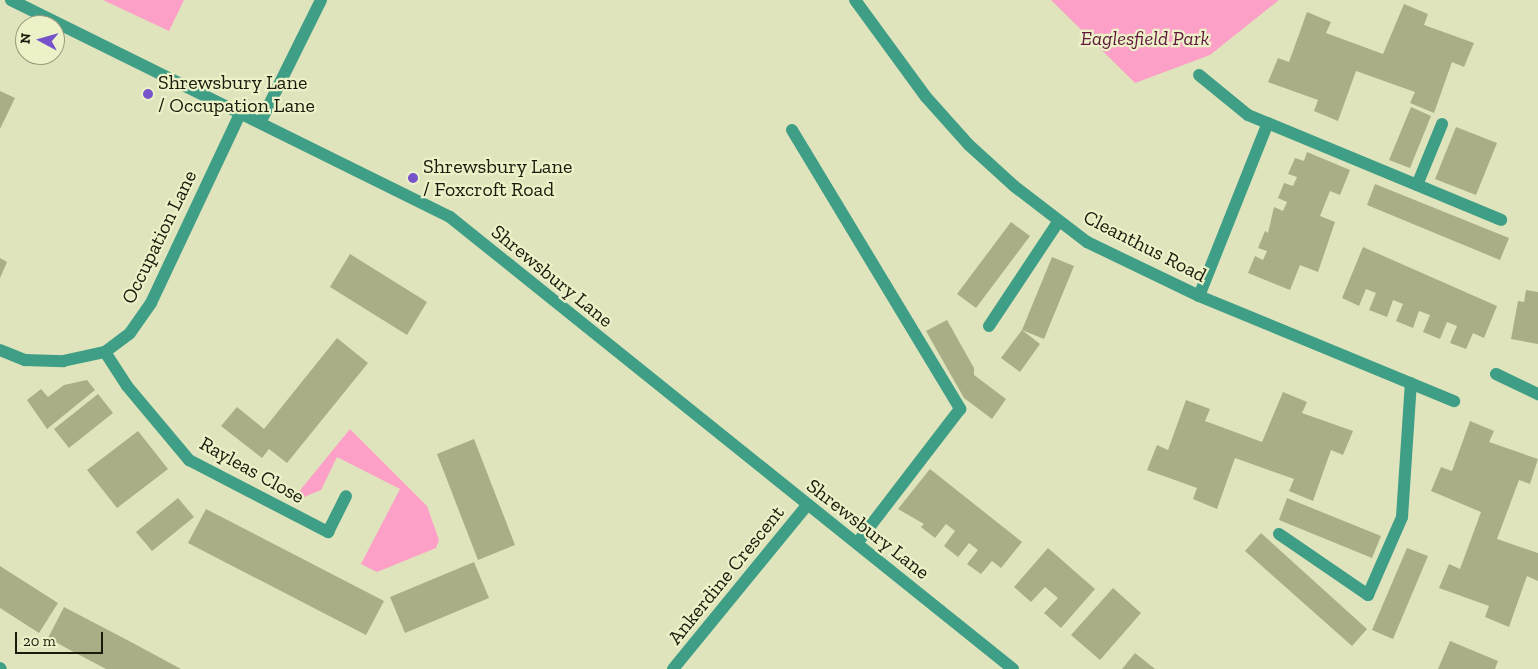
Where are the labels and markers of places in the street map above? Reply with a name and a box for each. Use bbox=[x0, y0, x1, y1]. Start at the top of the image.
place label: Shrewsbury Lane / Occupation Lane bbox=[158, 70, 315, 117]
marker: Shrewsbury Lane / Occupation Lane bbox=[142, 88, 154, 100]
place label: Shrewsbury Lane / Foxcroft Road bbox=[423, 155, 573, 202]
marker: Shrewsbury Lane / Foxcroft Road bbox=[407, 172, 419, 184]

